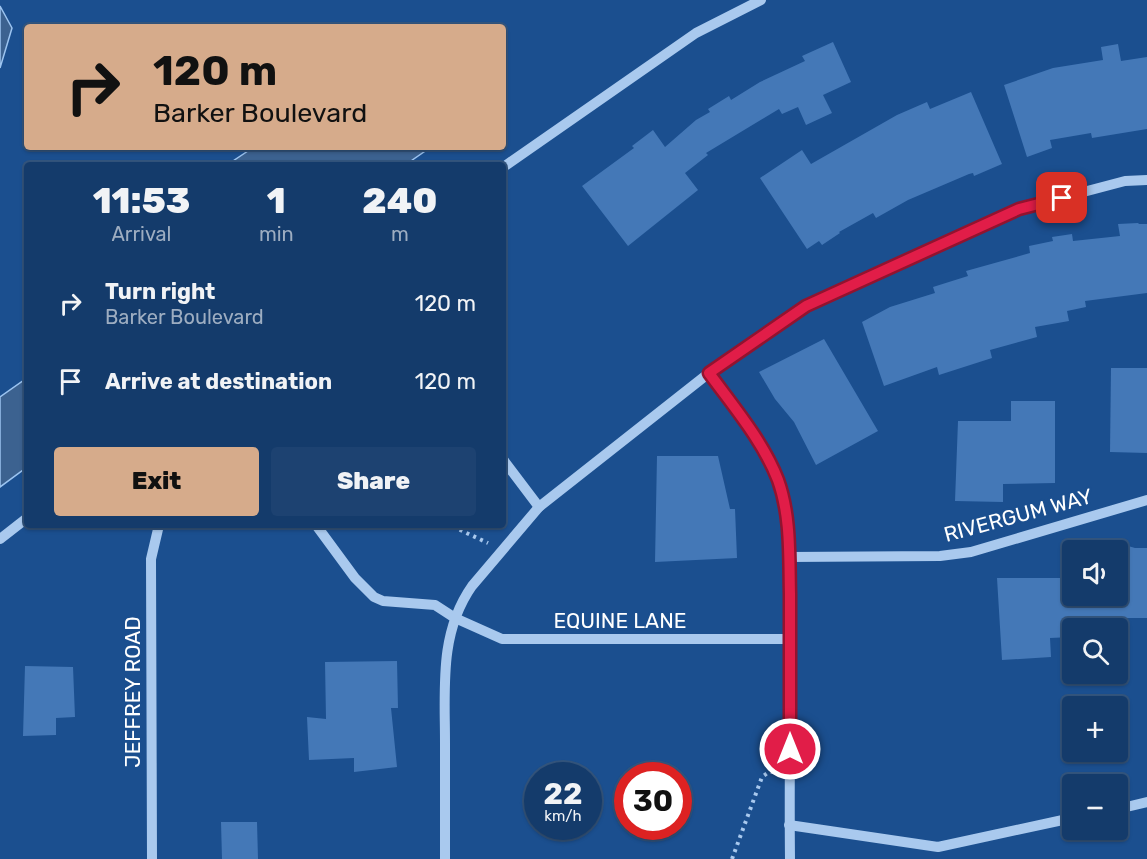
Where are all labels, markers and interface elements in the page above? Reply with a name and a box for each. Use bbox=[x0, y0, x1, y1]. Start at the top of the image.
text: 120 m bbox=[153, 46, 277, 96]
icon: right bbox=[54, 48, 132, 126]
text: Barker Boulevard bbox=[153, 97, 367, 129]
pin bbox=[1036, 172, 1087, 223]
text: 11:53 bbox=[93, 179, 190, 222]
text: 1 bbox=[267, 179, 286, 222]
text: 240 bbox=[362, 179, 437, 222]
icon: arrive bbox=[1045, 181, 1078, 214]
text: Arrival bbox=[111, 222, 171, 246]
text: min bbox=[259, 222, 294, 246]
text: m bbox=[391, 222, 409, 246]
text: Turn right bbox=[105, 278, 215, 305]
icon: right bbox=[54, 287, 87, 320]
text: 120 m bbox=[415, 290, 476, 317]
text: Barker Boulevard bbox=[105, 305, 264, 329]
icon: arrive bbox=[54, 365, 87, 398]
text: Arrive at destination bbox=[105, 368, 332, 395]
text: 120 m bbox=[415, 368, 476, 395]
button: Exit bbox=[54, 447, 259, 516]
button: Share bbox=[271, 447, 476, 516]
street label: RIVERGUM WAY bbox=[941, 483, 1095, 547]
map controls bbox=[1062, 540, 1128, 840]
button: sound bbox=[1062, 540, 1128, 606]
street label: EQUINE LANE bbox=[554, 608, 686, 633]
street label: JEFFREY ROAD bbox=[120, 616, 145, 768]
button: search bbox=[1062, 618, 1128, 684]
button: + bbox=[1062, 696, 1128, 762]
position arrow bbox=[758, 717, 822, 781]
speed limit sign: 30 bbox=[614, 762, 692, 840]
button: − bbox=[1062, 774, 1128, 840]
text: 22 bbox=[544, 776, 583, 812]
text: km/h bbox=[544, 807, 582, 825]

